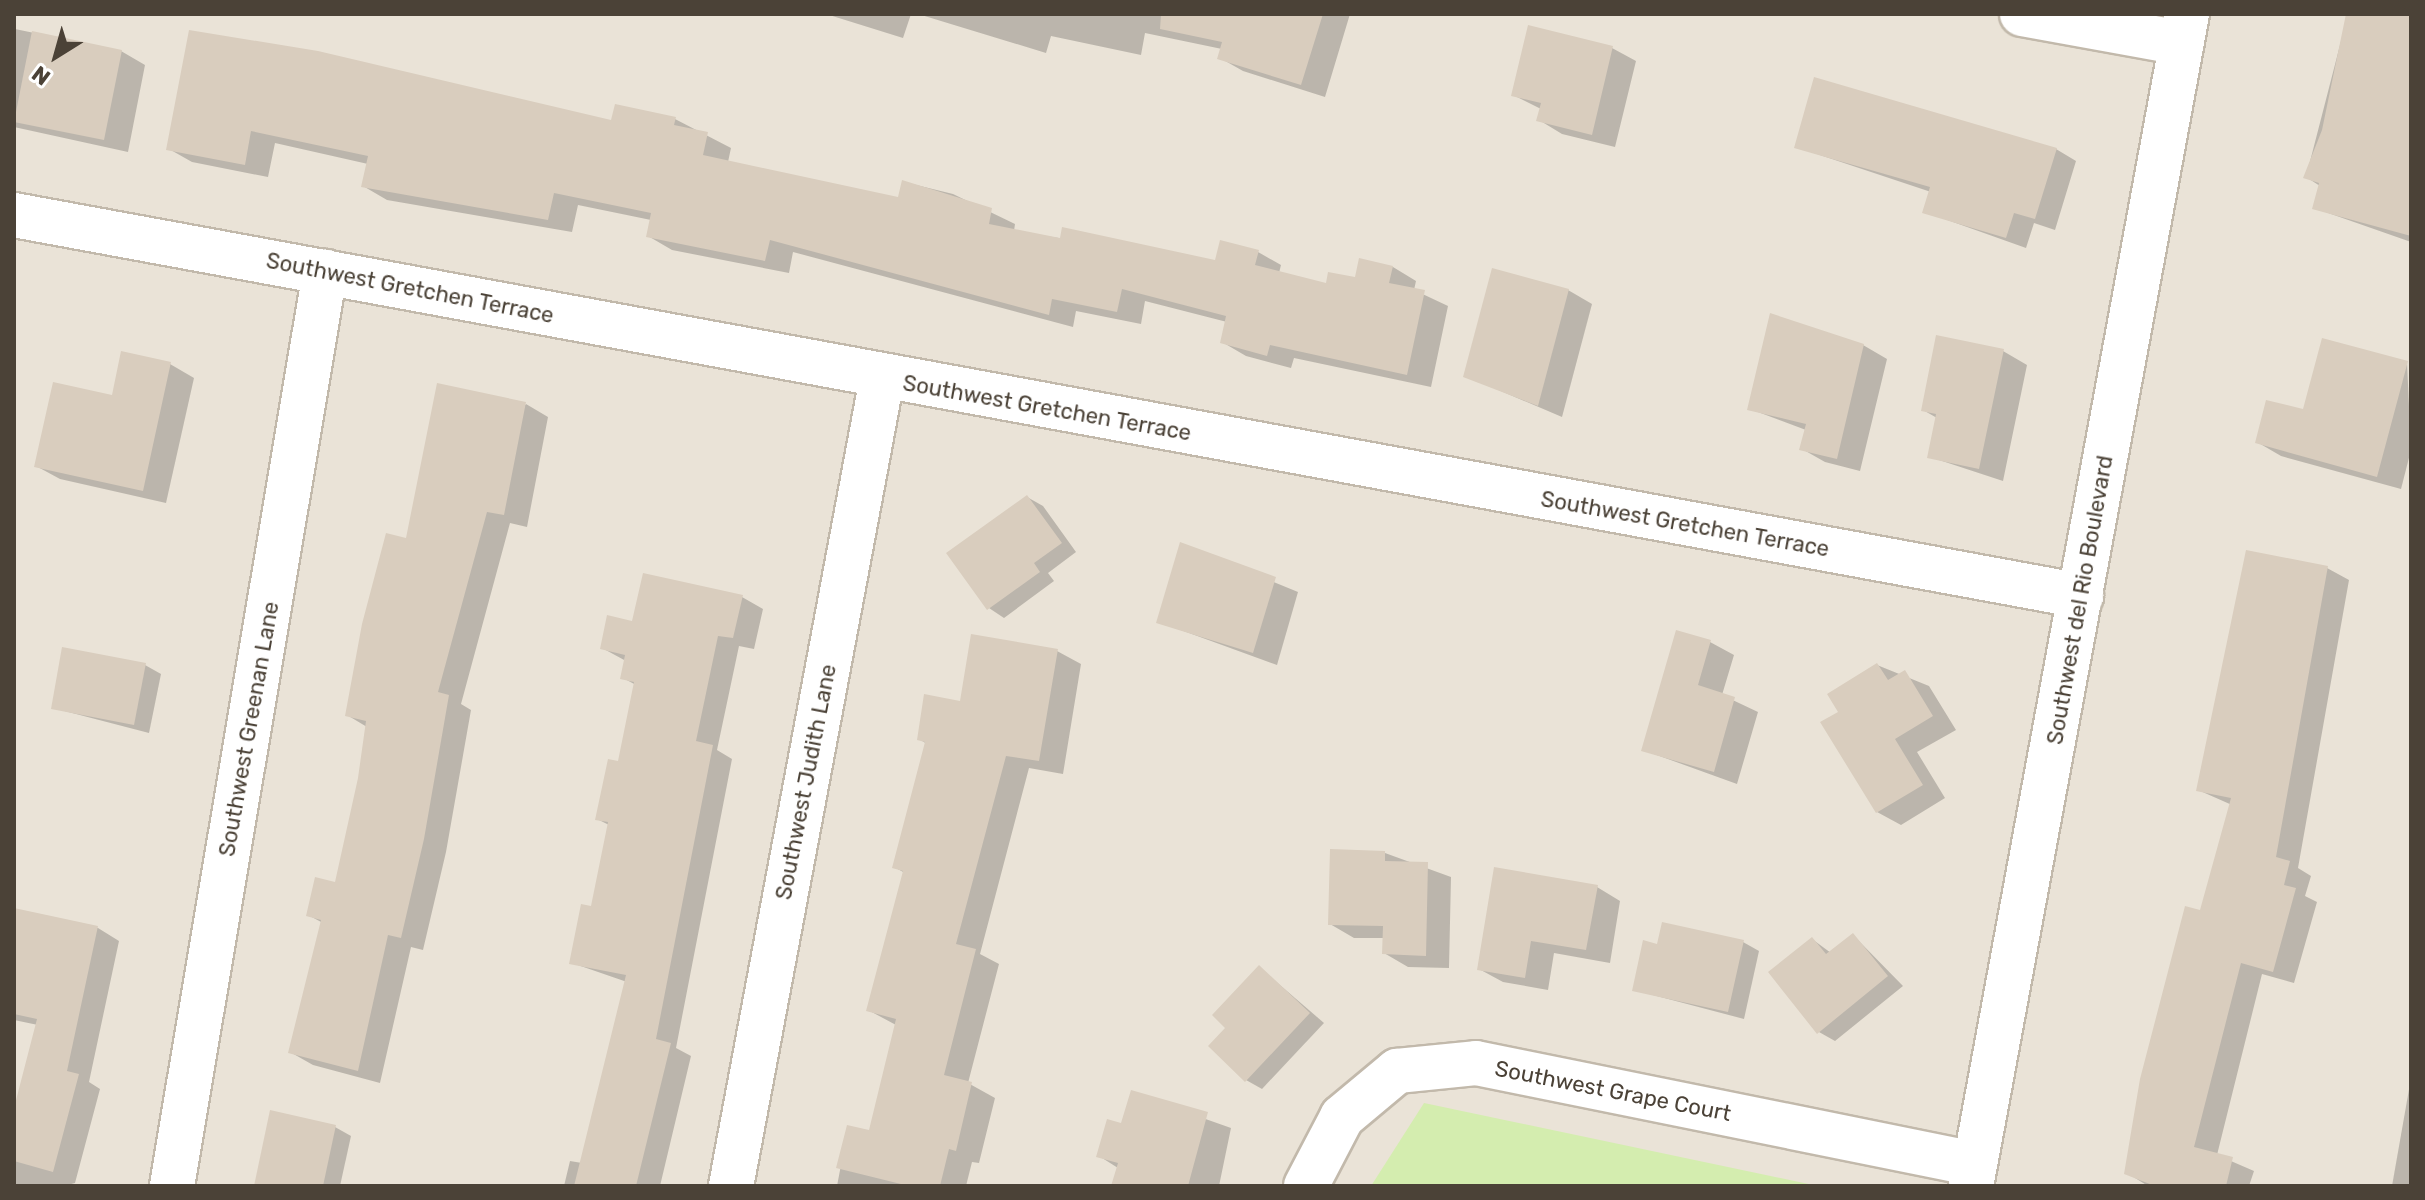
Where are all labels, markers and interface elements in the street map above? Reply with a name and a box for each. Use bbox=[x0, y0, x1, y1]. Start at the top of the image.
north arrow bbox=[16, 16, 96, 96]
text: N bbox=[27, 60, 56, 91]
street label: Southwest Gretchen Terrace bbox=[264, 247, 556, 329]
street label: Southwest Gretchen Terrace bbox=[900, 370, 1194, 446]
street label: Southwest del Rio Boulevard bbox=[2042, 453, 2118, 747]
street label: Southwest Gretchen Terrace bbox=[1538, 486, 1832, 562]
street label: Southwest Greenan Lane bbox=[214, 599, 284, 859]
street label: Southwest Judith Lane bbox=[770, 662, 842, 902]
street label: Southwest Grape Court bbox=[1493, 1055, 1733, 1127]

